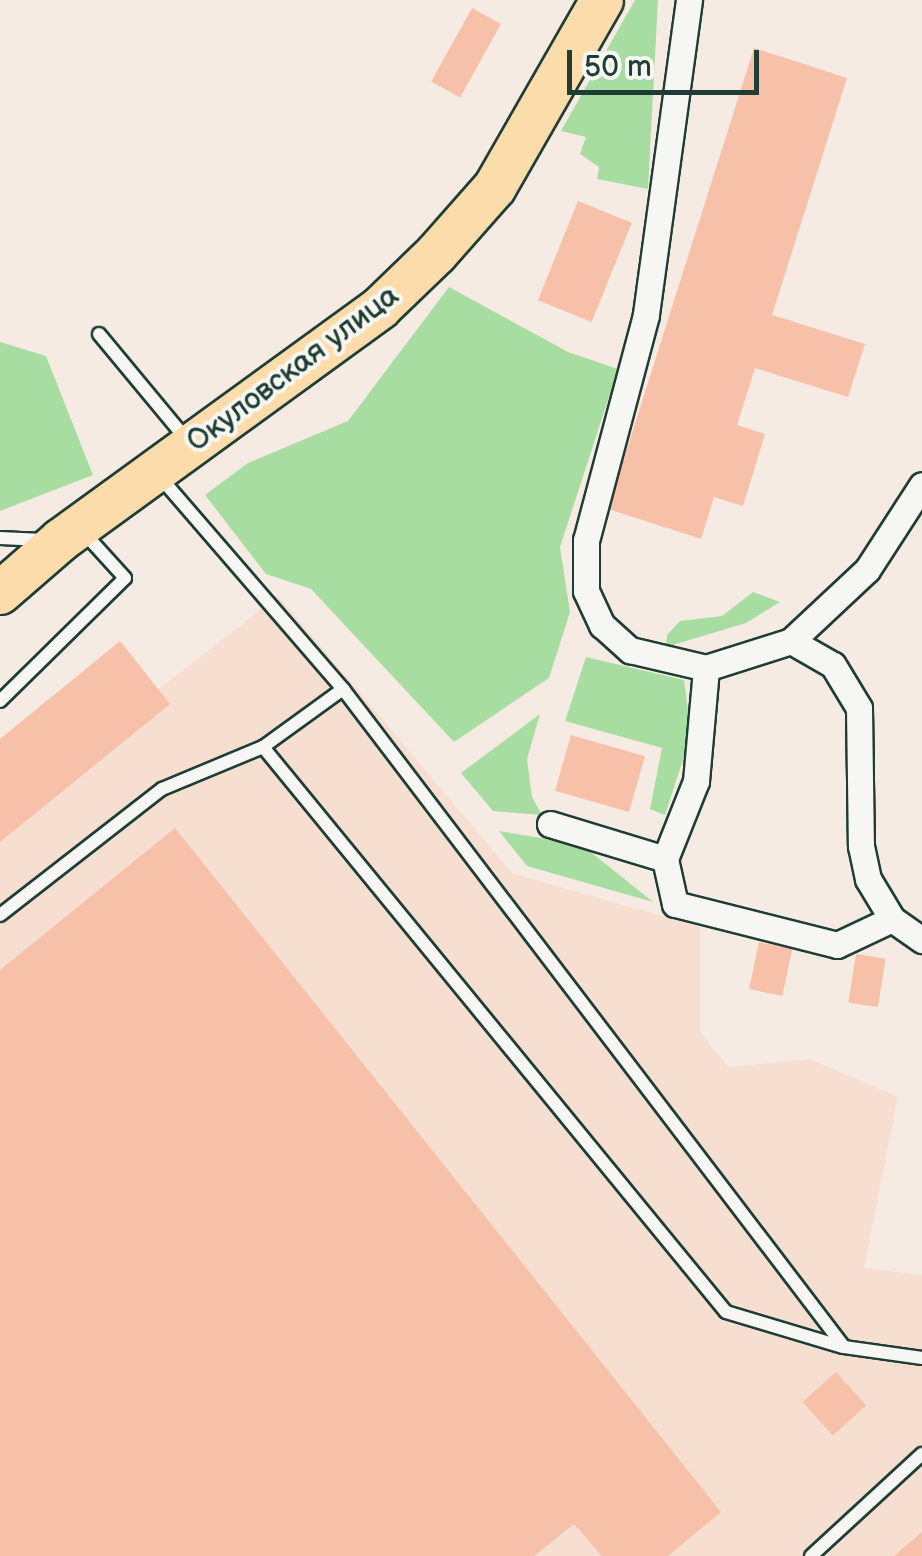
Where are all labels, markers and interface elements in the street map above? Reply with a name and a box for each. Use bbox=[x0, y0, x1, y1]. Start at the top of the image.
scale bar bbox=[572, 30, 764, 92]
text: 50 m bbox=[584, 49, 652, 85]
street label: Окуловская улица bbox=[180, 278, 406, 460]

